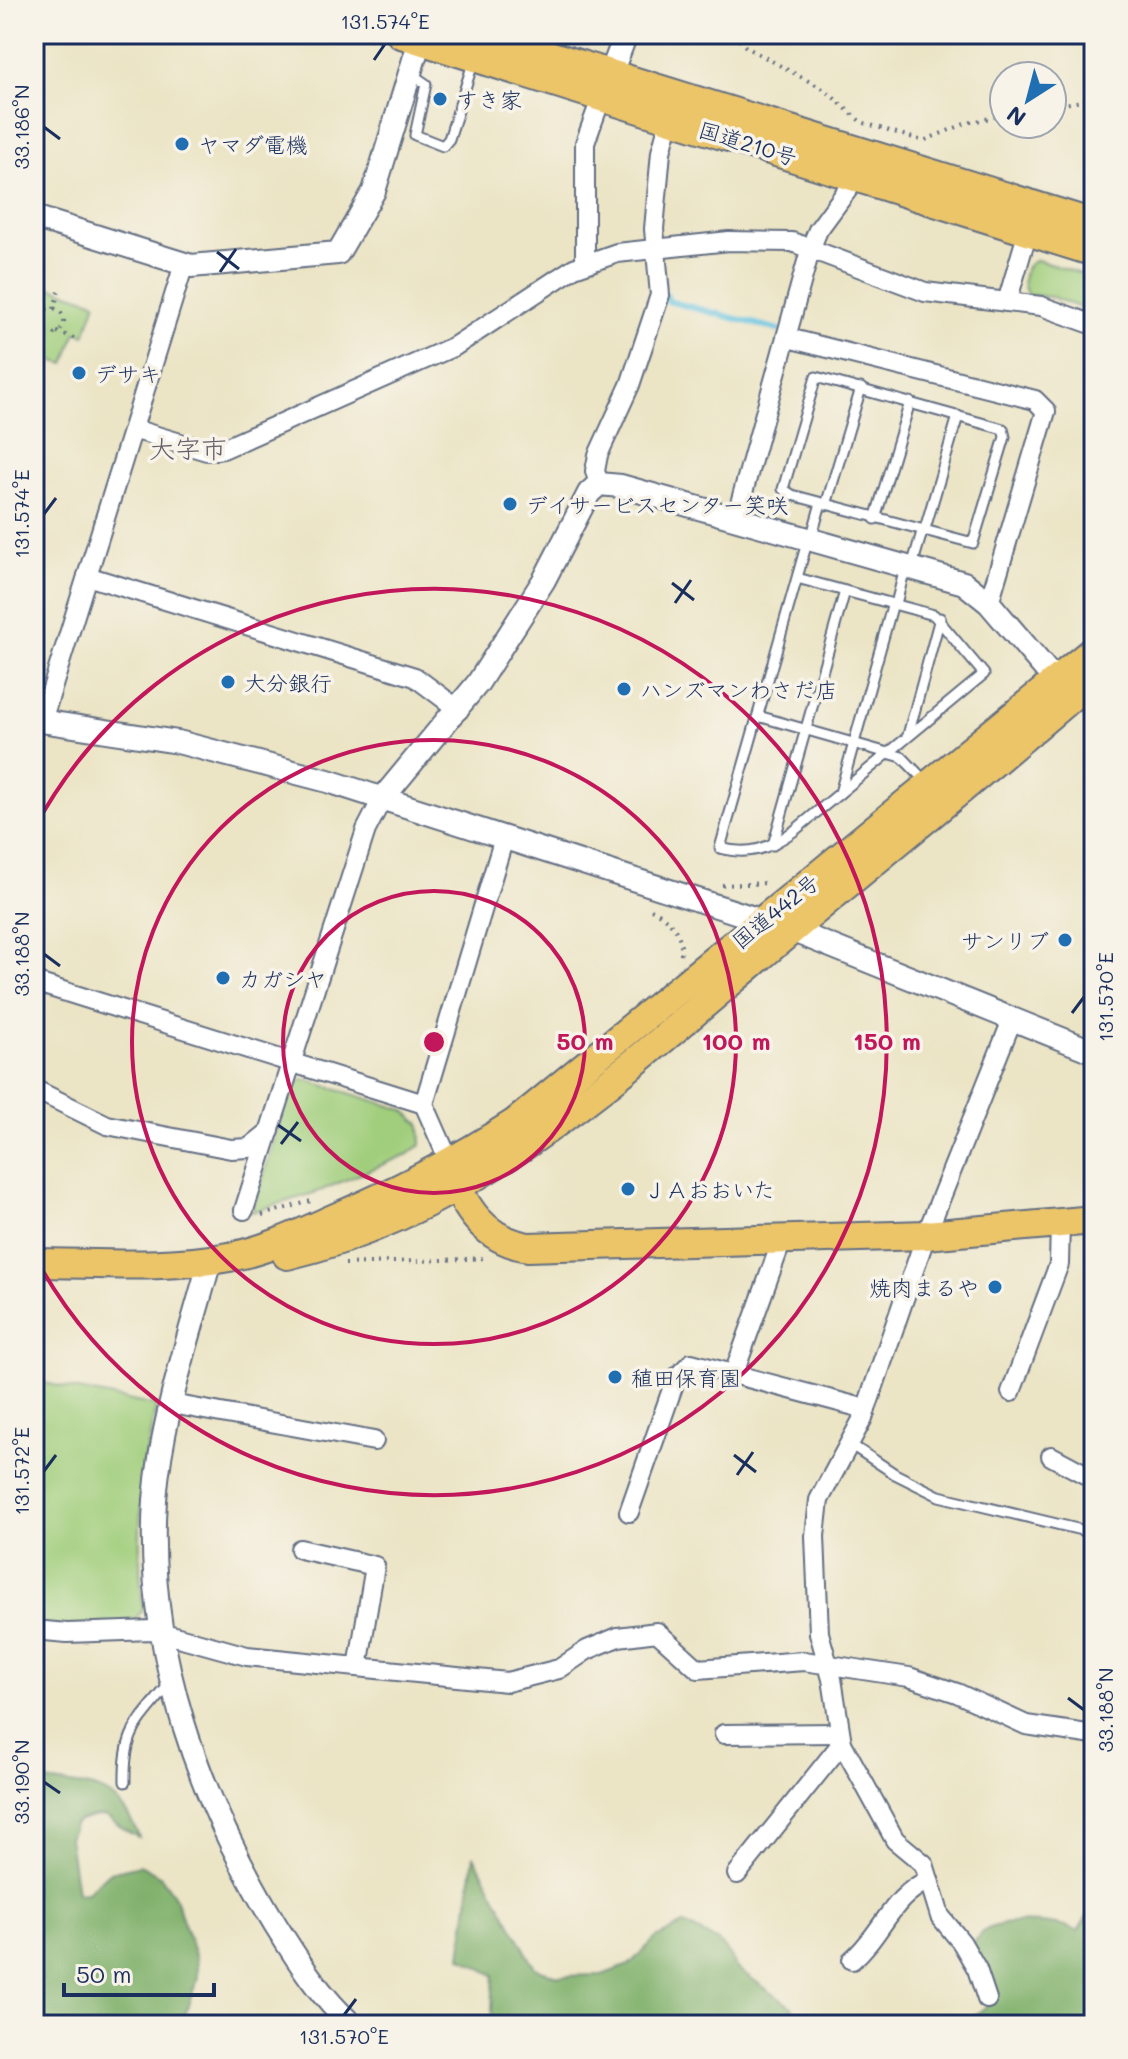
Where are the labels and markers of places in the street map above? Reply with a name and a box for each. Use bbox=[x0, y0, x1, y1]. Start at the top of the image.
place label: すき家 bbox=[456, 85, 522, 114]
marker: すき家 bbox=[431, 90, 449, 108]
place label: ヤマダ電機 bbox=[198, 130, 308, 159]
marker: ヤマダ電機 bbox=[173, 135, 191, 153]
place label: デサキ bbox=[95, 359, 161, 388]
marker: デサキ bbox=[70, 364, 88, 382]
place label: デイサービスセンター笑咲 bbox=[526, 490, 788, 519]
marker: デイサービスセンター笑咲 bbox=[501, 495, 519, 513]
place label: 大分銀行 bbox=[244, 668, 332, 697]
marker: 大分銀行 bbox=[219, 673, 237, 691]
place label: ハンズマンわさだ店 bbox=[640, 675, 838, 704]
marker: ハンズマンわさだ店 bbox=[615, 680, 633, 698]
place label: サンリブ bbox=[961, 926, 1049, 955]
marker: サンリブ bbox=[1056, 931, 1074, 949]
place label: カガシヤ bbox=[239, 964, 327, 993]
marker: カガシヤ bbox=[214, 969, 232, 987]
centre of rings bbox=[420, 1028, 448, 1056]
place label: ＪＡおおいた bbox=[644, 1175, 775, 1204]
marker: ＪＡおおいた bbox=[619, 1180, 637, 1198]
place label: 焼肉まるや bbox=[869, 1273, 979, 1302]
marker: 焼肉まるや bbox=[986, 1278, 1004, 1296]
place label: 稙田保育園 bbox=[631, 1363, 741, 1392]
marker: 稙田保育園 bbox=[606, 1368, 624, 1386]

